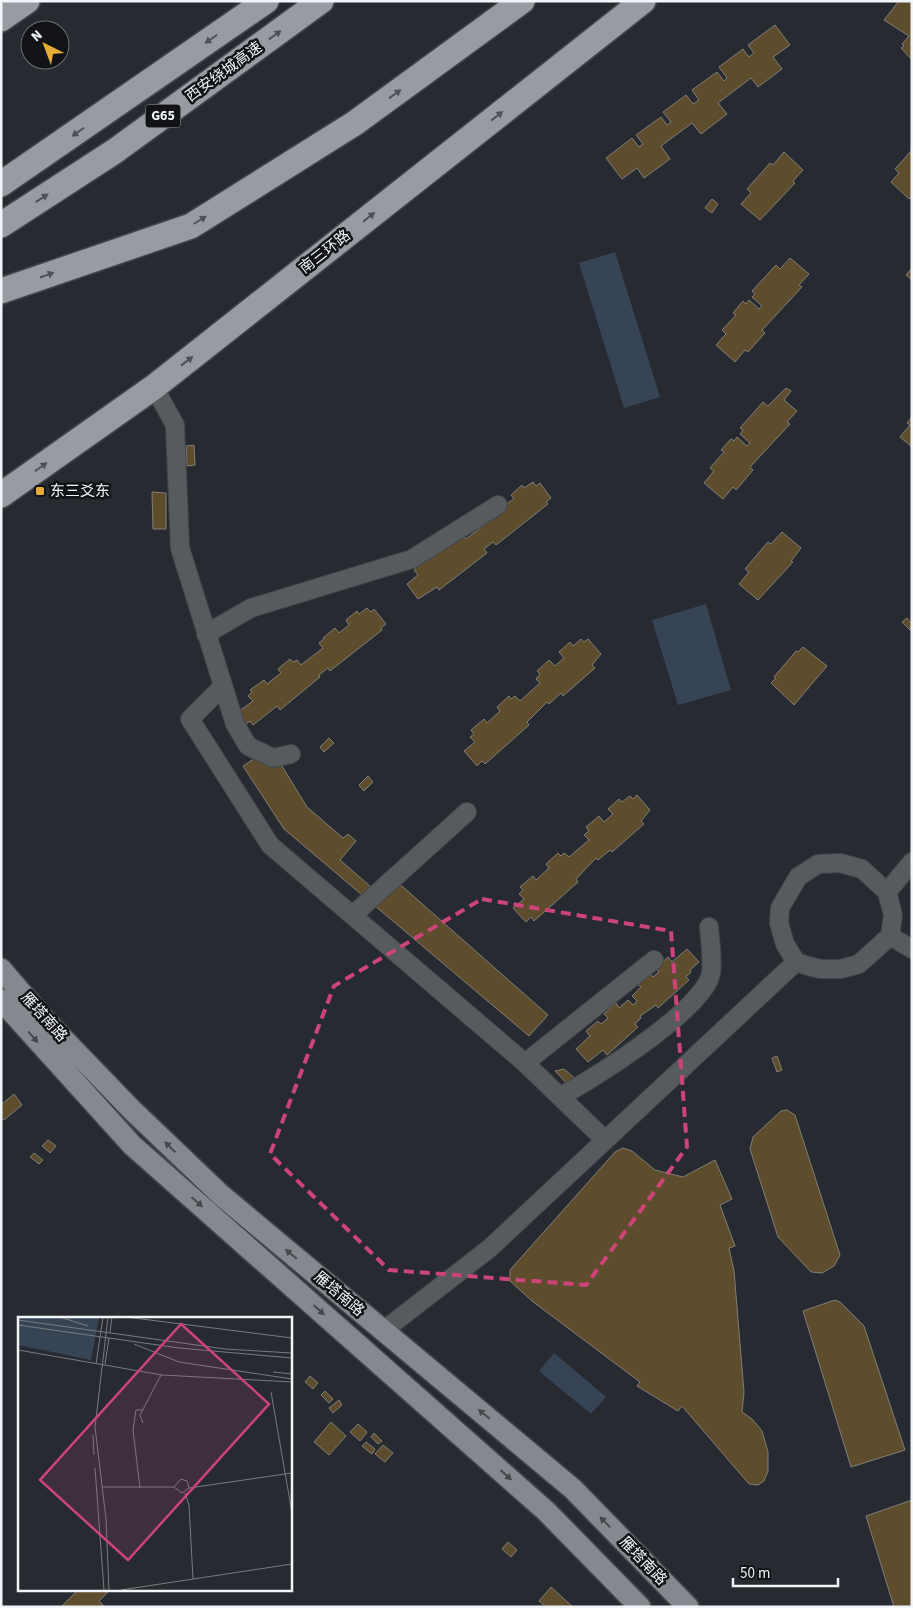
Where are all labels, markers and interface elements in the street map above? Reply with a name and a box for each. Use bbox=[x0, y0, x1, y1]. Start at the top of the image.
north arrow bbox=[20, 20, 70, 70]
text: N bbox=[27, 26, 47, 47]
one-way arrow bbox=[268, 29, 281, 40]
one-way arrow bbox=[204, 34, 218, 44]
street label: 西安绕城高速 bbox=[181, 37, 267, 107]
one-way arrow bbox=[388, 89, 401, 100]
road number: G65 bbox=[146, 104, 180, 128]
one-way arrow bbox=[490, 111, 503, 122]
one-way arrow bbox=[71, 127, 85, 137]
one-way arrow bbox=[36, 193, 49, 203]
one-way arrow bbox=[363, 212, 376, 223]
one-way arrow bbox=[194, 216, 207, 225]
street label: 南三环路 bbox=[295, 225, 355, 279]
one-way arrow bbox=[40, 271, 55, 278]
one-way arrow bbox=[180, 356, 193, 367]
one-way arrow bbox=[34, 462, 48, 472]
place label: 东三爻东 bbox=[50, 481, 110, 502]
marker: 东三爻东 bbox=[34, 485, 46, 497]
street label: 雁塔南路 bbox=[16, 988, 72, 1046]
one-way arrow bbox=[28, 1030, 39, 1043]
one-way arrow bbox=[164, 1141, 176, 1153]
one-way arrow bbox=[190, 1196, 202, 1208]
one-way arrow bbox=[285, 1249, 298, 1260]
street label: 雁塔南路 bbox=[309, 1267, 369, 1321]
one-way arrow bbox=[312, 1304, 325, 1315]
inset map bbox=[18, 1317, 291, 1590]
one-way arrow bbox=[477, 1409, 490, 1420]
one-way arrow bbox=[499, 1469, 511, 1481]
one-way arrow bbox=[599, 1516, 611, 1528]
street label: 雁塔南路 bbox=[615, 1532, 671, 1590]
scale bar bbox=[733, 1556, 838, 1588]
text: 50 m bbox=[740, 1563, 770, 1584]

